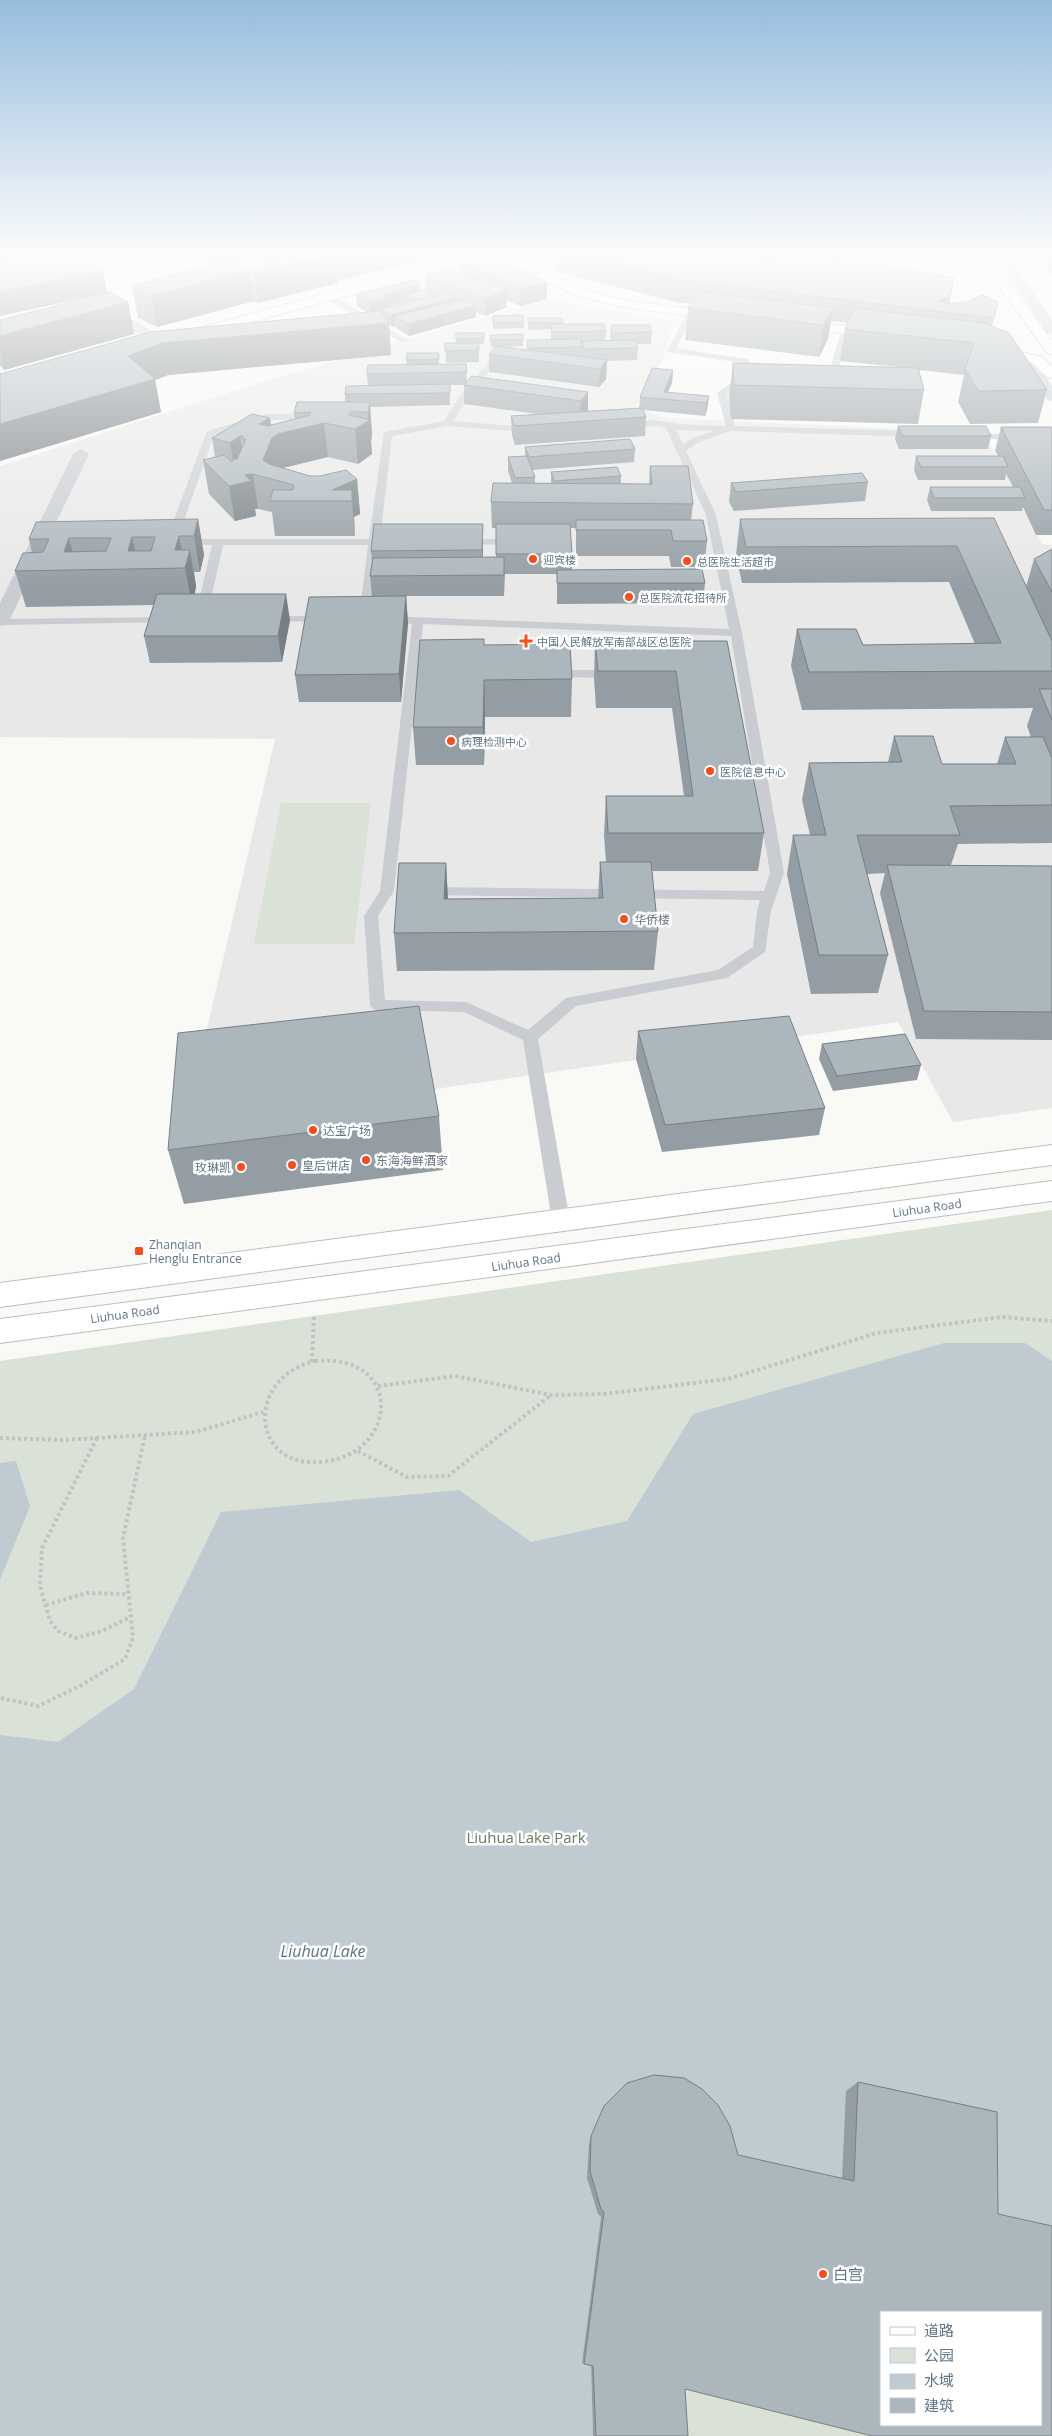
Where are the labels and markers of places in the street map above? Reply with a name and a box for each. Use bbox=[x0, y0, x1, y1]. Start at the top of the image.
place label: 迎宾楼 bbox=[543, 552, 576, 567]
marker: 迎宾楼 bbox=[527, 553, 539, 565]
place label: 总医院生活超市 bbox=[697, 554, 774, 569]
marker: 总医院生活超市 bbox=[681, 555, 693, 567]
place label: 总医院流花招待所 bbox=[639, 590, 727, 605]
marker: 总医院流花招待所 bbox=[623, 591, 635, 603]
marker: 中国人民解放军南部战区总医院 bbox=[519, 634, 533, 648]
place label: 中国人民解放军南部战区总医院 bbox=[537, 634, 691, 649]
place label: 病理检测中心 bbox=[461, 734, 527, 749]
marker: 病理检测中心 bbox=[445, 735, 457, 747]
place label: 医院信息中心 bbox=[720, 764, 786, 779]
marker: 医院信息中心 bbox=[704, 765, 716, 777]
place label: 华侨楼 bbox=[634, 911, 670, 928]
marker: 华侨楼 bbox=[618, 913, 630, 925]
place label: 达宝广场 bbox=[323, 1122, 371, 1139]
marker: 达宝广场 bbox=[307, 1124, 319, 1136]
place label: 东海海鲜酒家 bbox=[376, 1152, 448, 1169]
marker: 东海海鲜酒家 bbox=[360, 1154, 372, 1166]
place label: 皇后饼店 bbox=[302, 1157, 350, 1174]
place label: 玫琳凯 bbox=[195, 1159, 231, 1176]
marker: 皇后饼店 bbox=[286, 1159, 298, 1171]
marker: 玫琳凯 bbox=[235, 1161, 247, 1173]
place label: Zhanqian Henglu Entrance bbox=[149, 1236, 242, 1267]
marker: Zhanqian Henglu Entrance bbox=[133, 1245, 145, 1257]
place label: 白宫 bbox=[833, 2264, 863, 2284]
marker: 白宫 bbox=[817, 2268, 829, 2280]

